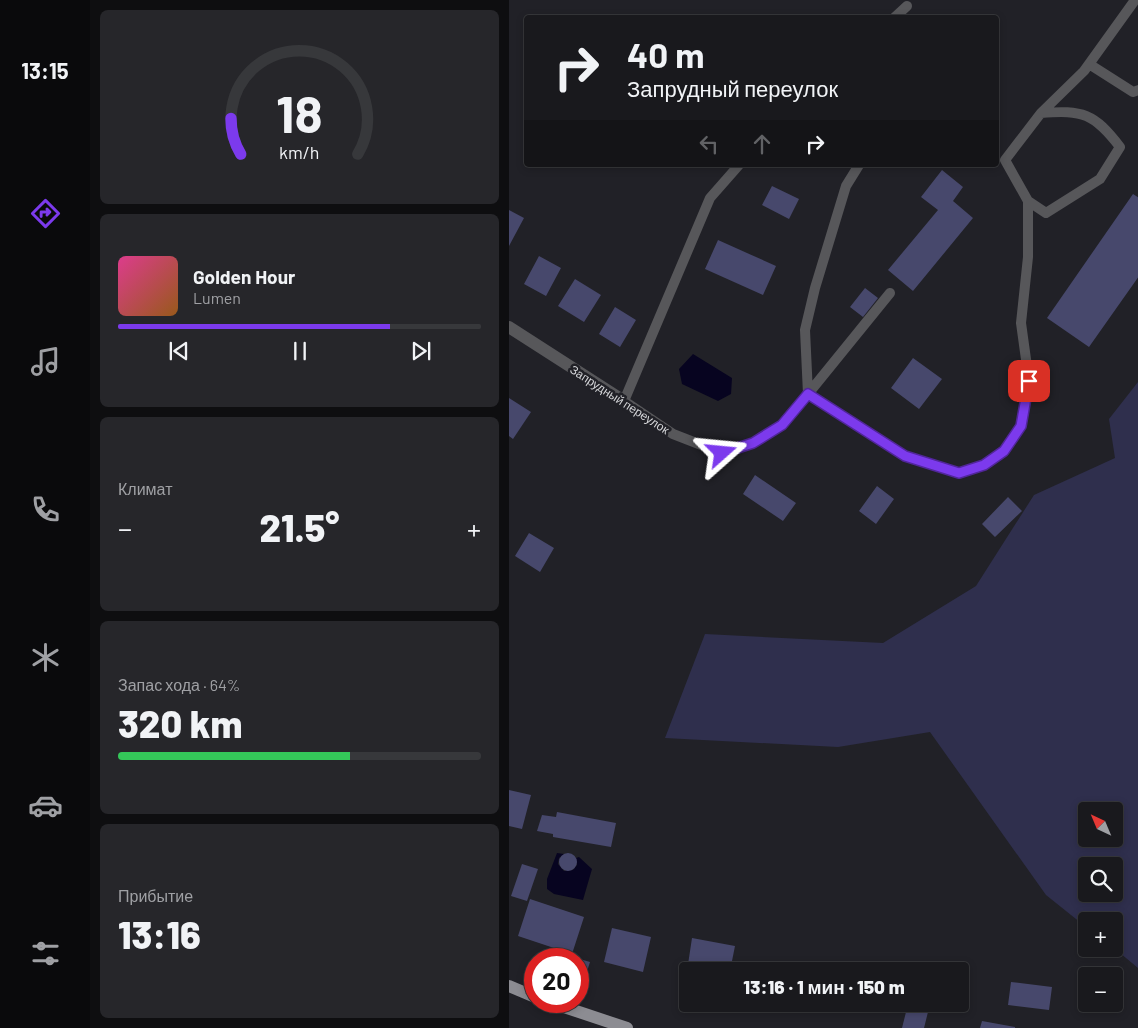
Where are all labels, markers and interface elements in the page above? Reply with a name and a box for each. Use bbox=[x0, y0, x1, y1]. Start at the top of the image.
text: 40 m bbox=[627, 33, 704, 75]
icon: right bbox=[544, 35, 609, 100]
text: 13:15 bbox=[21, 57, 69, 83]
text: Запрудный переулок bbox=[627, 75, 838, 101]
text: 18 bbox=[276, 81, 323, 143]
icon: left bbox=[695, 130, 723, 158]
icon: ahead bbox=[748, 130, 776, 158]
icon: right bbox=[801, 130, 829, 158]
text: km/h bbox=[279, 141, 320, 163]
icon: directions bbox=[28, 196, 63, 231]
text: Golden Hour bbox=[193, 265, 295, 288]
text: Lumen bbox=[193, 288, 241, 307]
icon: previous bbox=[165, 337, 193, 365]
icon: pause bbox=[286, 337, 314, 365]
icon: next bbox=[407, 337, 435, 365]
icon: music bbox=[28, 344, 63, 379]
pin bbox=[1008, 360, 1050, 402]
street label: Запрудный переулок bbox=[567, 362, 673, 437]
icon: arrive bbox=[1015, 367, 1043, 395]
position arrow bbox=[695, 426, 747, 478]
text: Климат bbox=[118, 479, 172, 498]
icon: phone bbox=[28, 492, 63, 527]
text: 21.5° bbox=[259, 504, 340, 550]
text: − bbox=[118, 511, 132, 545]
text: + bbox=[467, 511, 481, 545]
icon: climate bbox=[28, 640, 63, 675]
text: Запас хода · 64% bbox=[118, 675, 240, 694]
text: 320 km bbox=[118, 700, 242, 746]
icon: car bbox=[28, 788, 63, 823]
north arrow bbox=[1078, 802, 1123, 848]
map controls bbox=[1078, 802, 1123, 1012]
button: search bbox=[1078, 857, 1123, 902]
text: Прибытие bbox=[118, 886, 193, 905]
text: 13:16 bbox=[118, 911, 201, 957]
button: + bbox=[1078, 912, 1123, 957]
icon: filters bbox=[28, 936, 63, 971]
speed limit sign: 20 bbox=[524, 948, 589, 1013]
button: − bbox=[1078, 967, 1123, 1012]
text: 13:16 · 1 мин · 150 m bbox=[743, 975, 905, 998]

